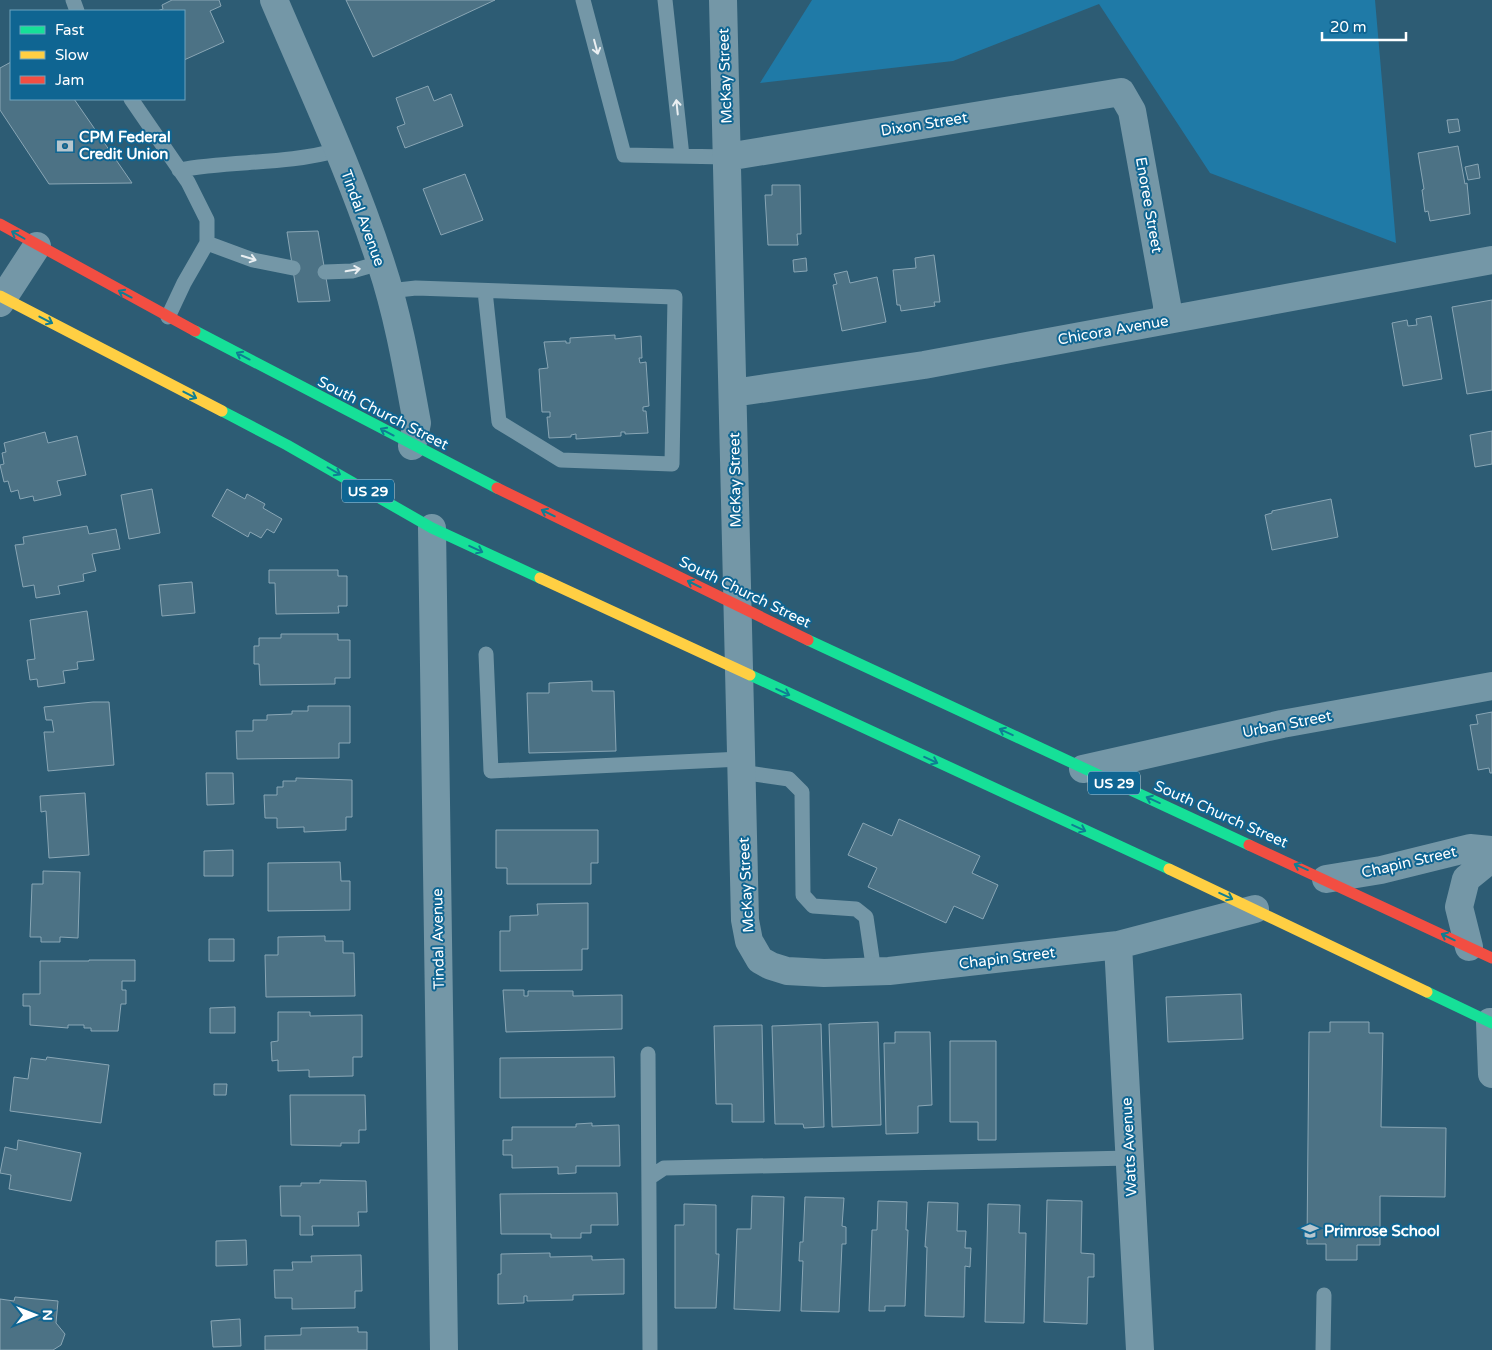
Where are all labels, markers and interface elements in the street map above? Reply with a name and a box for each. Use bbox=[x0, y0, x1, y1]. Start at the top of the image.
legend bbox=[10, 10, 185, 100]
scale bar bbox=[1322, 10, 1406, 42]
text: 20 m bbox=[1330, 18, 1367, 36]
text: Fast bbox=[55, 21, 85, 39]
street label: McKay Street bbox=[714, 28, 736, 124]
one-way arrow bbox=[591, 39, 601, 55]
text: Slow bbox=[55, 46, 89, 64]
text: Jam bbox=[55, 71, 84, 89]
one-way arrow bbox=[672, 100, 682, 116]
street label: Dixon Street bbox=[879, 108, 969, 140]
place label: CPM Federal Credit Union bbox=[79, 128, 171, 163]
bank icon: CPM Federal Credit Union bbox=[55, 136, 75, 156]
street label: Enoree Street bbox=[1132, 156, 1166, 255]
street label: Tindal Avenue bbox=[337, 167, 389, 269]
one-way arrow bbox=[11, 230, 26, 240]
one-way arrow bbox=[241, 254, 257, 264]
one-way arrow bbox=[344, 264, 360, 274]
one-way arrow bbox=[118, 289, 133, 299]
street label: Chicora Avenue bbox=[1056, 311, 1170, 349]
one-way arrow bbox=[38, 316, 53, 325]
one-way arrow bbox=[236, 351, 251, 361]
street label: South Church Street bbox=[315, 372, 452, 454]
one-way arrow bbox=[183, 390, 198, 400]
one-way arrow bbox=[379, 427, 394, 437]
street label: McKay Street bbox=[725, 432, 745, 528]
one-way arrow bbox=[326, 467, 340, 477]
road number: US 29 bbox=[342, 480, 394, 502]
one-way arrow bbox=[541, 507, 556, 517]
one-way arrow bbox=[468, 545, 483, 554]
street label: South Church Street bbox=[676, 552, 814, 632]
one-way arrow bbox=[686, 579, 701, 589]
one-way arrow bbox=[775, 688, 790, 698]
street label: Urban Street bbox=[1241, 706, 1333, 741]
one-way arrow bbox=[999, 727, 1014, 737]
one-way arrow bbox=[923, 756, 938, 766]
road number: US 29 bbox=[1088, 771, 1140, 794]
street label: South Church Street bbox=[1151, 776, 1291, 852]
one-way arrow bbox=[1146, 795, 1161, 805]
one-way arrow bbox=[1071, 824, 1086, 834]
street label: McKay Street bbox=[735, 837, 757, 933]
street label: Chapin Street bbox=[1360, 842, 1459, 882]
one-way arrow bbox=[1294, 862, 1309, 872]
street label: Tindal Avenue bbox=[428, 888, 448, 990]
one-way arrow bbox=[1218, 892, 1233, 901]
one-way arrow bbox=[1441, 932, 1456, 941]
street label: Chapin Street bbox=[958, 943, 1057, 973]
street label: Watts Avenue bbox=[1117, 1097, 1141, 1197]
school or university icon: Primrose School bbox=[1300, 1221, 1320, 1241]
place label: Primrose School bbox=[1324, 1222, 1440, 1240]
north arrow bbox=[10, 1290, 60, 1340]
text: N bbox=[39, 1309, 56, 1321]

